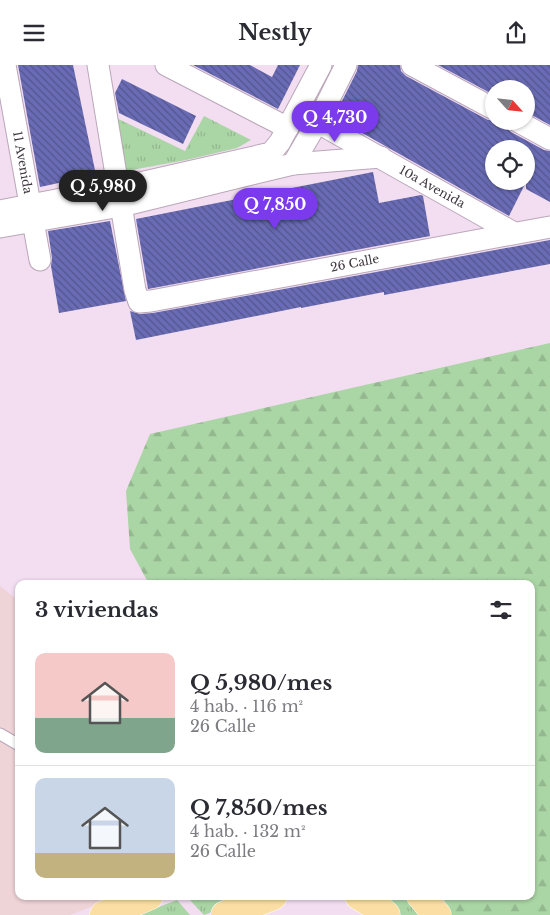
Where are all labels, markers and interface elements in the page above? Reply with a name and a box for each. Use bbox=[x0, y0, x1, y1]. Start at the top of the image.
icon: menu bbox=[20, 19, 48, 47]
text: Nestly bbox=[238, 19, 312, 46]
icon: share bbox=[502, 19, 530, 47]
north arrow bbox=[485, 80, 535, 130]
map controls bbox=[485, 80, 535, 190]
pin: Q 4,730 bbox=[289, 101, 381, 143]
text: Q 4,730 bbox=[303, 107, 367, 127]
street label: 11 Avenida bbox=[10, 130, 36, 195]
button: locate bbox=[485, 140, 535, 190]
street label: 10a Avenida bbox=[397, 162, 468, 211]
pin: Q 5,980 bbox=[57, 169, 149, 212]
text: Q 5,980 bbox=[70, 176, 136, 196]
pin: Q 7,850 bbox=[229, 187, 321, 230]
text: Q 7,850 bbox=[244, 194, 306, 214]
street label: 26 Calle bbox=[329, 251, 381, 275]
icon: filters bbox=[487, 596, 515, 624]
text: 3 viviendas bbox=[35, 597, 158, 623]
text: Q 5,980/mes bbox=[190, 670, 332, 696]
icon: home bbox=[75, 673, 135, 733]
text: 4 hab. · 116 m² bbox=[190, 696, 303, 716]
text: 26 Calle bbox=[190, 716, 256, 736]
text: Q 7,850/mes bbox=[190, 795, 328, 821]
icon: home bbox=[75, 798, 135, 858]
text: 4 hab. · 132 m² bbox=[190, 821, 305, 841]
text: 26 Calle bbox=[190, 841, 256, 861]

